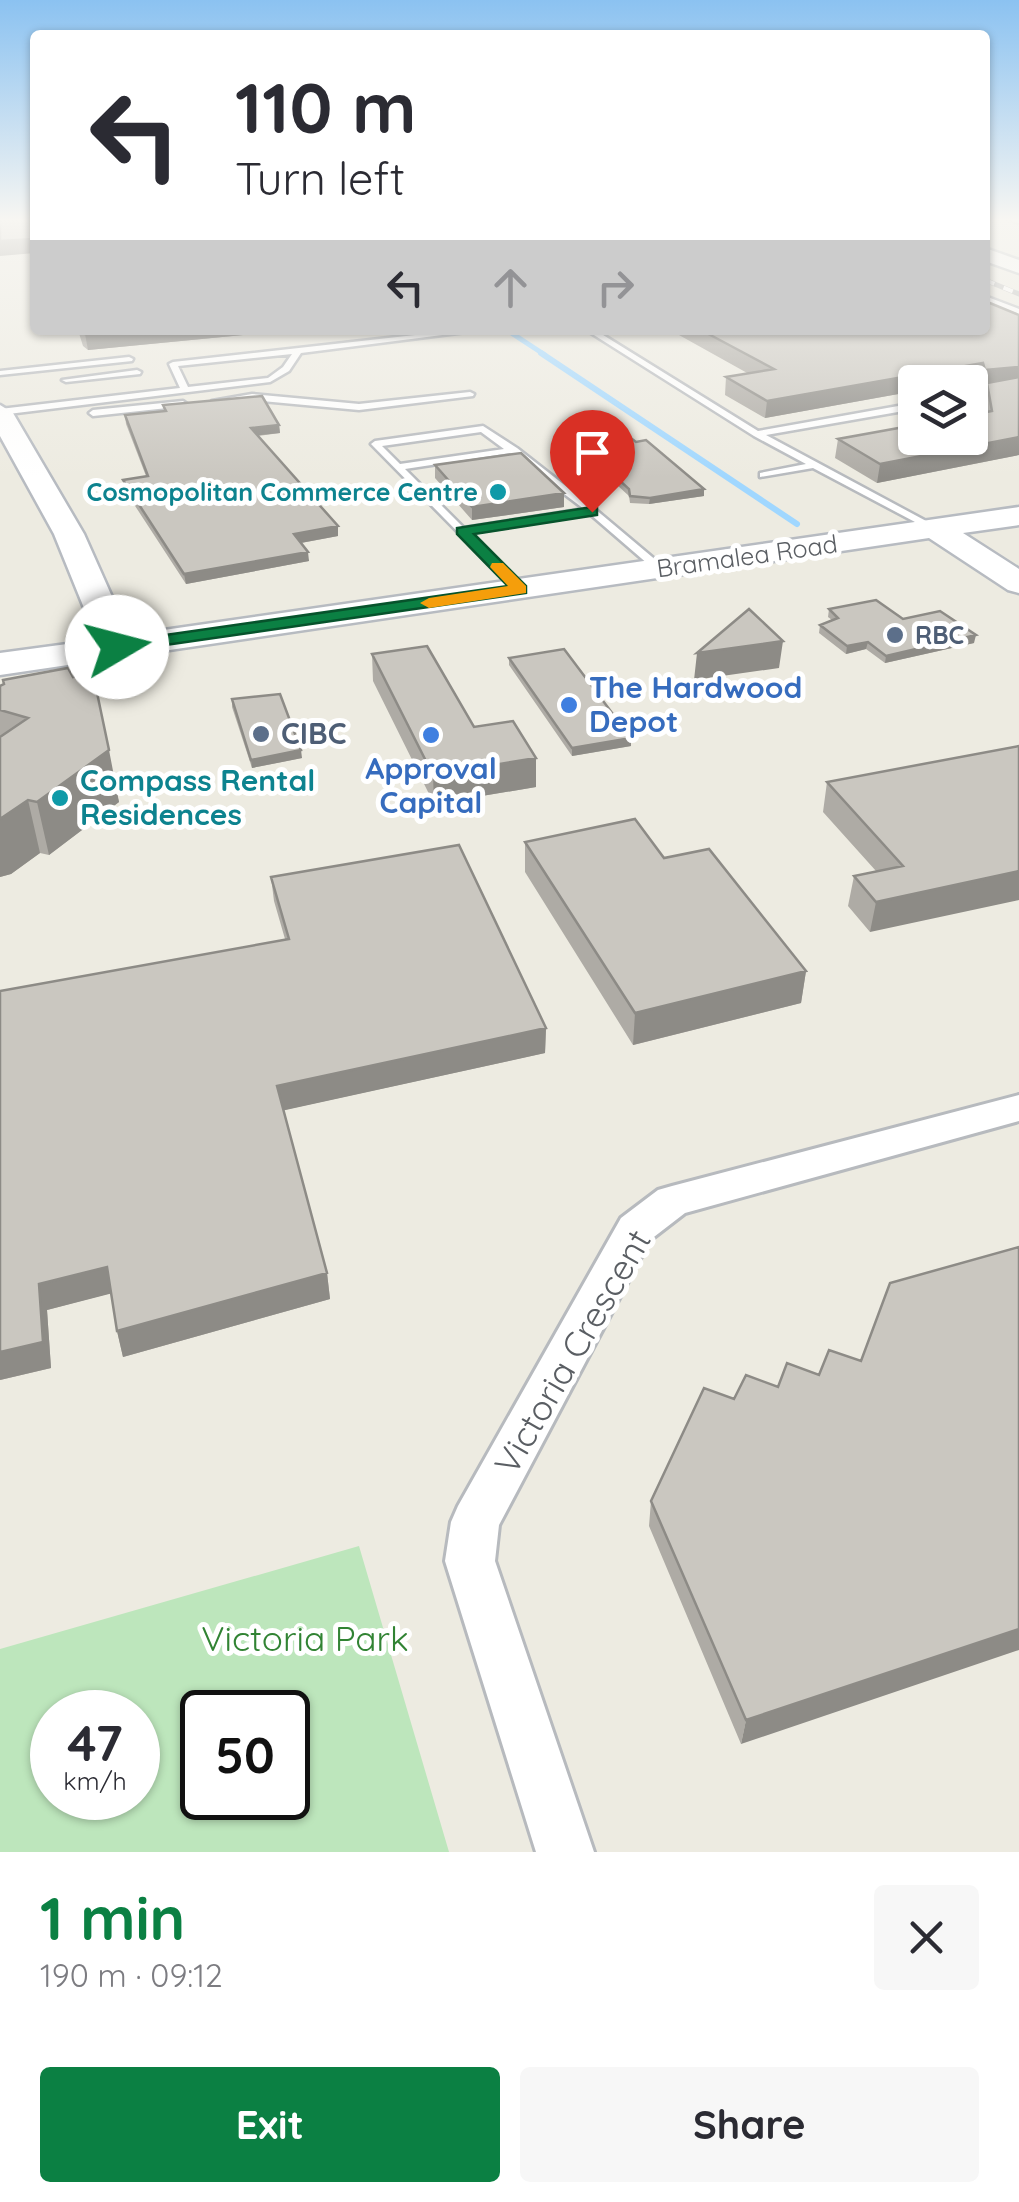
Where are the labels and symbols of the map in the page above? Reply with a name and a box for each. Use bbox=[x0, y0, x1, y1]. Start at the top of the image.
pin bbox=[550, 410, 635, 513]
place label: Cosmopolitan Commerce Centre bbox=[86, 476, 478, 507]
marker: Cosmopolitan Commerce Centre bbox=[487, 481, 509, 503]
street label: Bramalea Road bbox=[654, 527, 839, 584]
position arrow bbox=[65, 595, 169, 699]
place label: RBC bbox=[915, 619, 965, 650]
marker: RBC bbox=[884, 624, 906, 646]
place label: The Hardwood Depot bbox=[589, 668, 802, 740]
marker: The Hardwood Depot bbox=[558, 694, 580, 716]
place label: CIBC bbox=[281, 714, 347, 752]
marker: CIBC bbox=[250, 723, 272, 745]
marker: Approval Capital bbox=[420, 724, 442, 746]
place label: Approval Capital bbox=[365, 749, 497, 821]
place label: Compass Rental Residences bbox=[80, 761, 315, 833]
marker: Compass Rental Residences bbox=[49, 787, 71, 809]
street label: Victoria Crescent bbox=[484, 1221, 660, 1482]
park label: Victoria Park bbox=[201, 1616, 409, 1660]
speed limit sign: 50 bbox=[180, 1690, 310, 1820]

